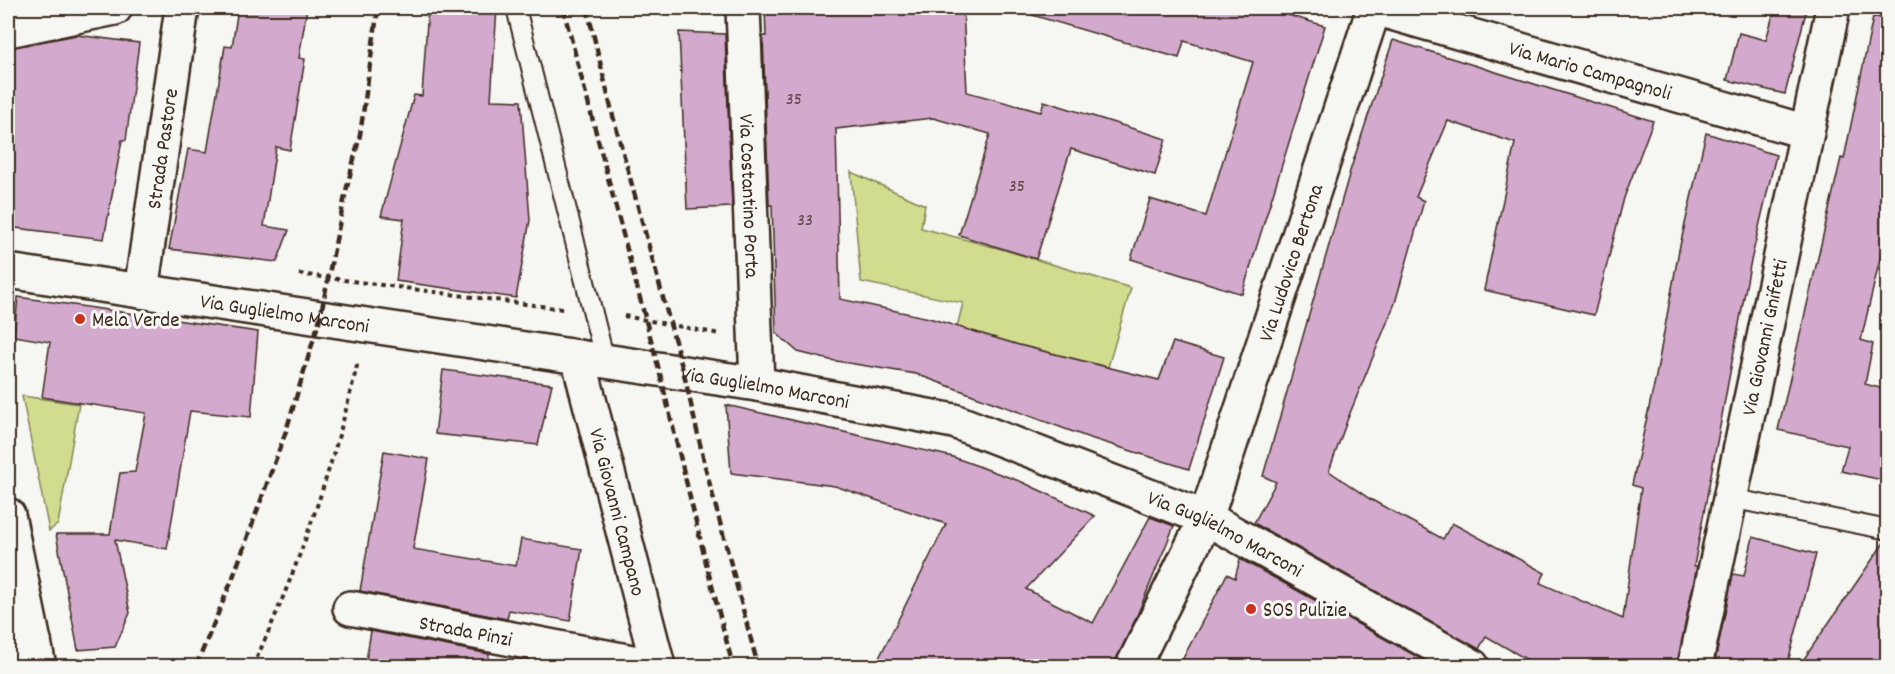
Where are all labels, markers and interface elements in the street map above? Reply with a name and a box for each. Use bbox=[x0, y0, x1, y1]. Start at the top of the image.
street label: Via Mario Campagnoli bbox=[1505, 35, 1674, 110]
street label: Strada Pastore bbox=[141, 87, 188, 211]
house number: 35 bbox=[786, 88, 802, 113]
street label: Via Costantino Porta bbox=[729, 113, 765, 280]
house number: 35 bbox=[1009, 175, 1025, 200]
street label: Via Ludovico Bertona bbox=[1253, 180, 1333, 346]
house number: 33 bbox=[797, 209, 813, 234]
street label: Via Giovanni Gnifetti bbox=[1736, 257, 1798, 419]
street label: Via Guglielmo Marconi bbox=[198, 288, 371, 343]
place label: Mela Verde bbox=[92, 307, 179, 337]
marker: Mela Verde bbox=[73, 312, 87, 326]
street label: Via Guglielmo Marconi bbox=[678, 361, 852, 419]
street label: Via Giovanni Campano bbox=[579, 425, 651, 600]
street label: Via Guglielmo Marconi bbox=[1142, 485, 1308, 587]
place label: SOS Pulizie bbox=[1263, 597, 1347, 627]
marker: SOS Pulizie bbox=[1244, 602, 1258, 616]
street label: Strada Pinzi bbox=[416, 610, 515, 657]

